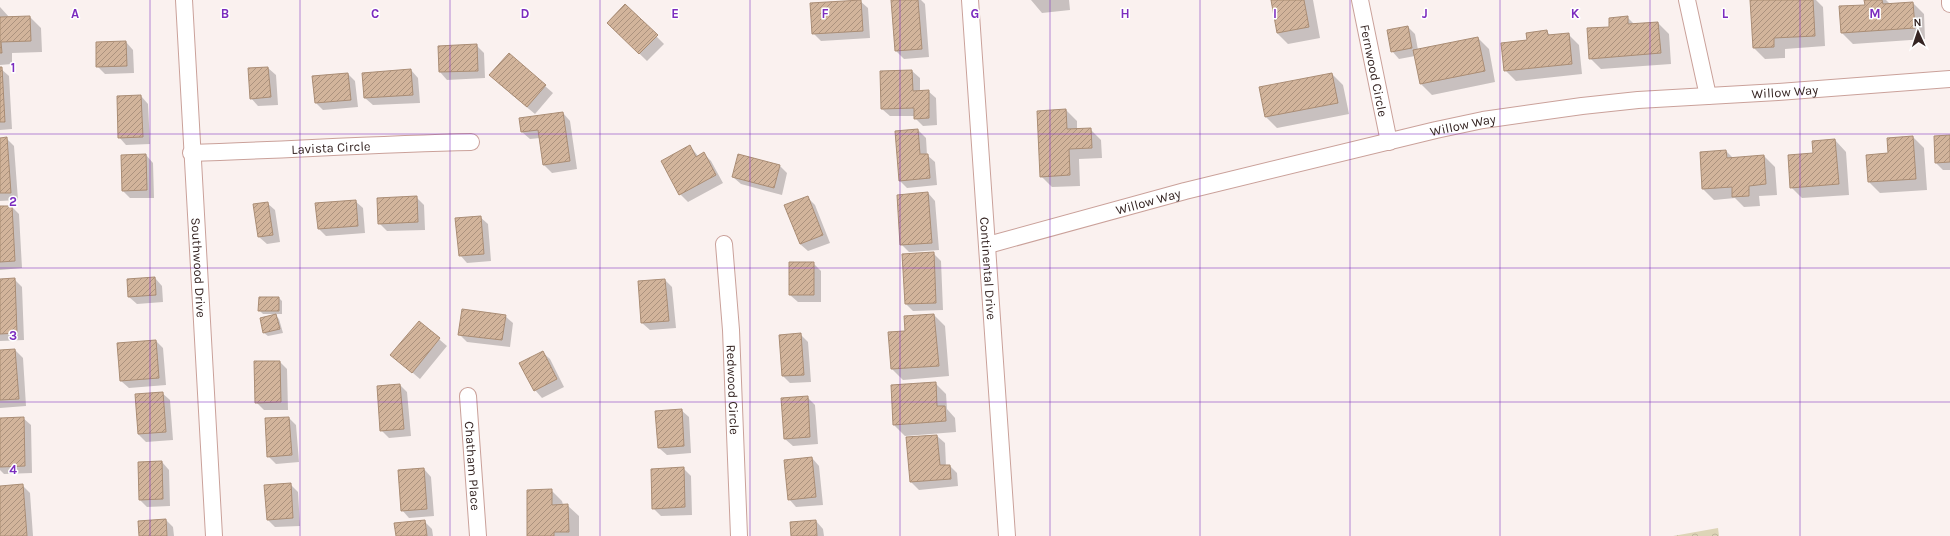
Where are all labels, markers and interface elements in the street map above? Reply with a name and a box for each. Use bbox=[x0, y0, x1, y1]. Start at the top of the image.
text: A bbox=[71, 6, 79, 21]
text: B bbox=[221, 6, 229, 21]
text: C bbox=[371, 6, 379, 21]
text: D bbox=[521, 6, 530, 21]
text: E bbox=[671, 6, 679, 21]
text: F bbox=[821, 6, 829, 21]
text: G bbox=[971, 6, 979, 21]
text: H bbox=[1120, 6, 1130, 21]
text: I bbox=[1273, 6, 1277, 21]
text: J bbox=[1422, 6, 1428, 21]
text: K bbox=[1571, 6, 1580, 21]
text: L bbox=[1722, 6, 1729, 21]
text: M bbox=[1869, 6, 1881, 21]
north arrow bbox=[1898, 12, 1938, 52]
text: N bbox=[1913, 16, 1922, 29]
street label: Fernwood Circle bbox=[1357, 23, 1391, 118]
text: 1 bbox=[11, 60, 15, 75]
street label: Willow Way bbox=[1751, 82, 1819, 102]
street label: Willow Way bbox=[1429, 111, 1497, 139]
street label: Lavista Circle bbox=[291, 138, 371, 157]
street label: Willow Way bbox=[1114, 186, 1182, 218]
text: 2 bbox=[9, 194, 17, 209]
street label: Continental Drive bbox=[977, 216, 999, 321]
street label: Southwood Drive bbox=[188, 217, 209, 318]
text: 3 bbox=[9, 328, 17, 343]
street label: Redwood Circle bbox=[724, 344, 742, 435]
street label: Chatham Place bbox=[462, 421, 483, 511]
text: 4 bbox=[9, 462, 17, 477]

